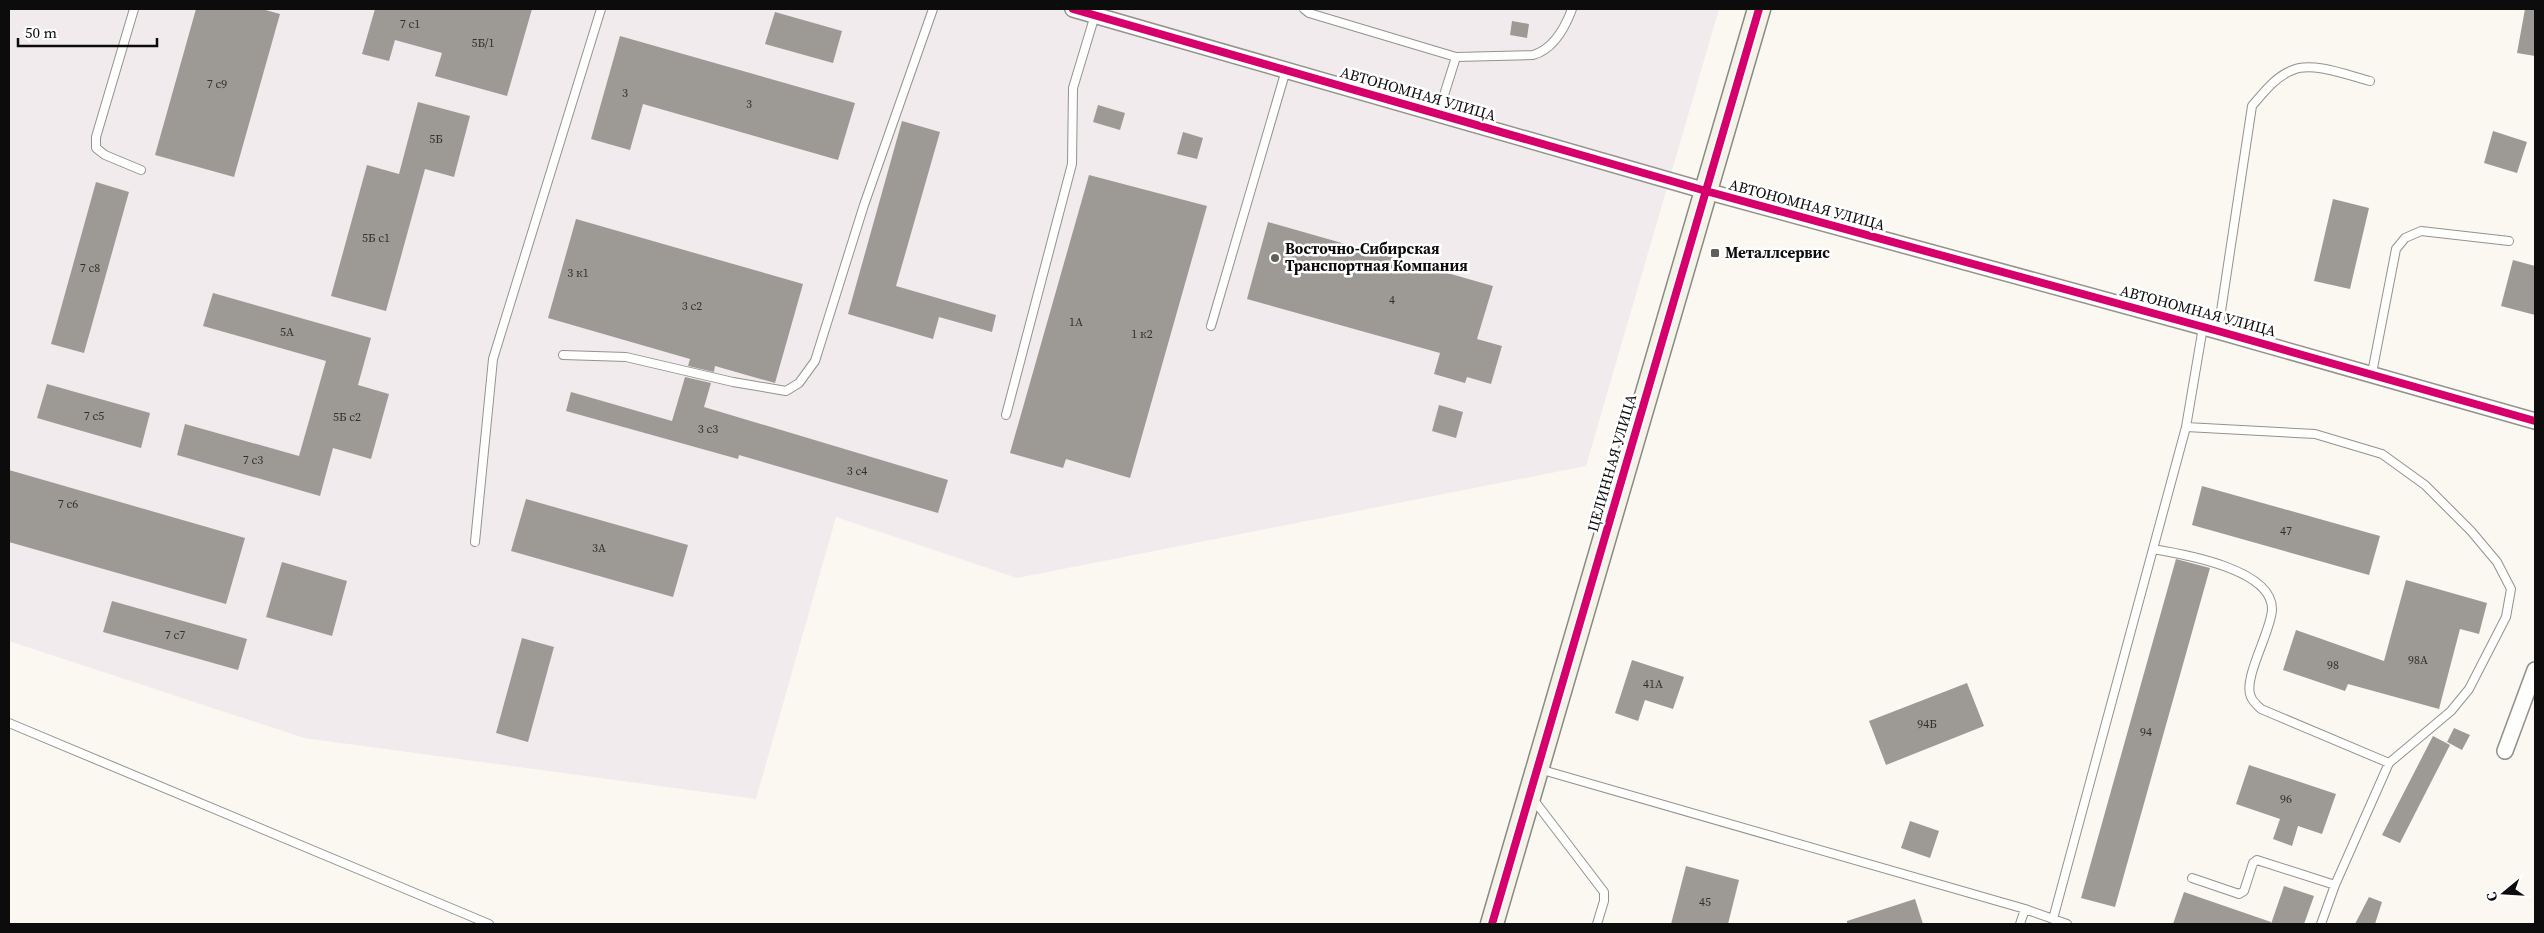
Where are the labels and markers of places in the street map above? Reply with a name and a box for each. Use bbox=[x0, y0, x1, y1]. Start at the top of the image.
place label: Восточно-Сибирская Транспортная Компания bbox=[1285, 238, 1468, 276]
place label: Металлсервис bbox=[1725, 242, 1830, 263]
marker: Металлсервис bbox=[1709, 247, 1721, 259]
marker: Восточно-Сибирская Транспортная Компания bbox=[1269, 252, 1281, 264]

